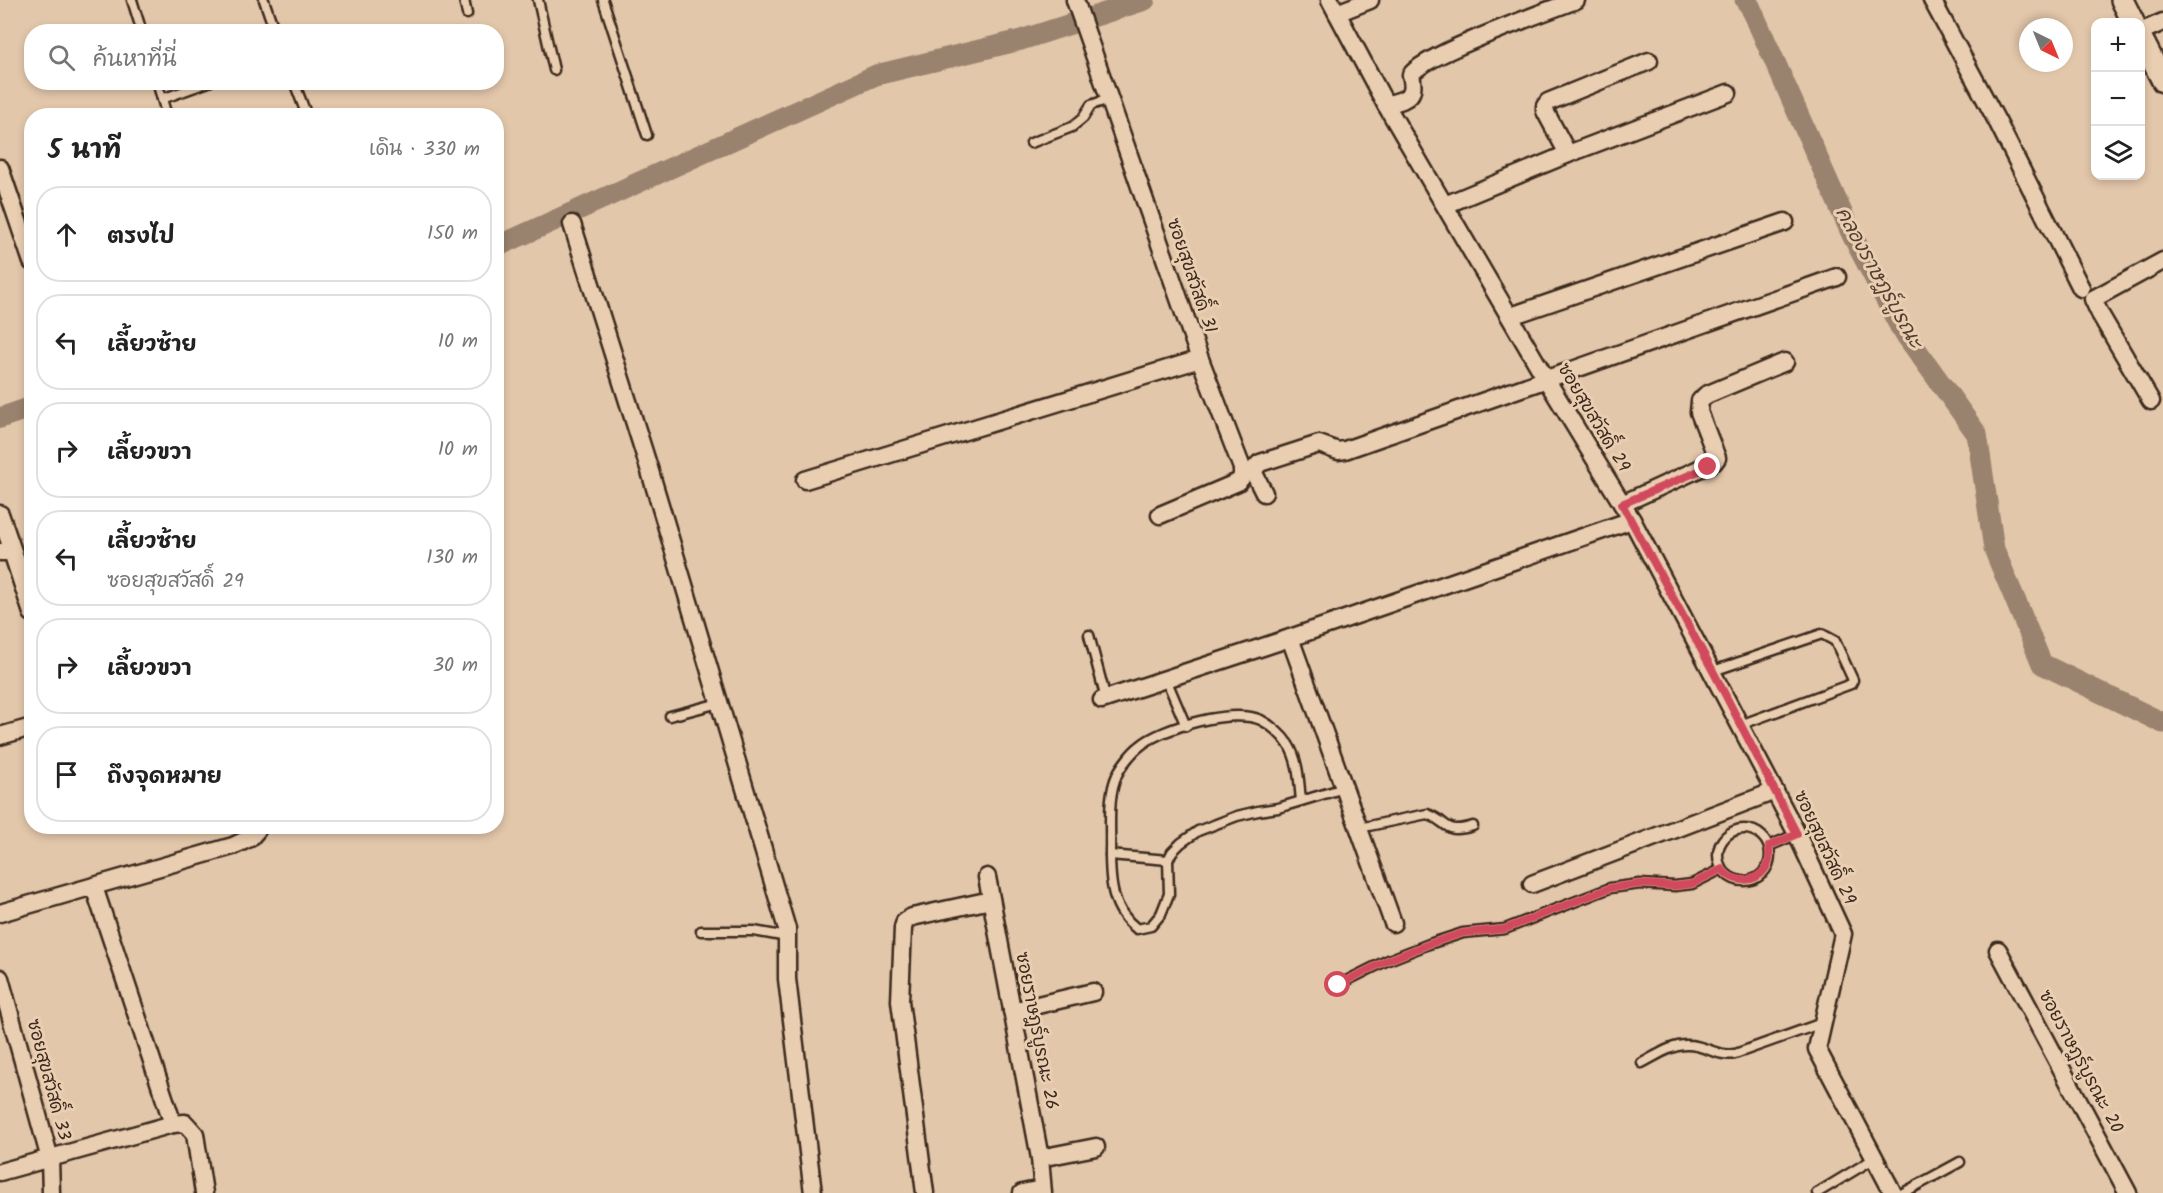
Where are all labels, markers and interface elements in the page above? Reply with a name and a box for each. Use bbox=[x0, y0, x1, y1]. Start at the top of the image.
north arrow bbox=[2019, 18, 2073, 72]
map controls bbox=[2091, 18, 2145, 180]
button: + bbox=[2091, 18, 2145, 72]
search box bbox=[24, 24, 504, 90]
icon: search bbox=[45, 41, 78, 74]
text: ค้นหาที่นี่ bbox=[93, 43, 177, 78]
button: − bbox=[2091, 72, 2145, 126]
button: layers bbox=[2091, 126, 2145, 180]
text: 5 นาที bbox=[48, 130, 121, 172]
text: เดิน · 330 m bbox=[369, 134, 480, 166]
water label: คลองราษฎร์บูรณะ bbox=[1826, 201, 1931, 357]
street label: ซอยสุขสวัสดิ์ 31 bbox=[1158, 213, 1228, 337]
icon: ahead bbox=[50, 218, 83, 251]
text: 150 m bbox=[427, 218, 478, 250]
text: ตรงไป bbox=[107, 220, 175, 255]
icon: left bbox=[50, 326, 83, 359]
text: 10 m bbox=[438, 326, 478, 358]
text: เลี้ยวซ้าย bbox=[107, 328, 197, 363]
street label: ซอยสุขสวัสดิ์ 29 bbox=[1549, 356, 1641, 478]
icon: right bbox=[50, 434, 83, 467]
text: 10 m bbox=[438, 434, 478, 466]
text: เลี้ยวขวา bbox=[107, 436, 191, 471]
route end bbox=[1694, 453, 1720, 479]
text: เลี้ยวซ้าย bbox=[107, 525, 197, 560]
icon: left bbox=[50, 542, 83, 575]
text: 130 m bbox=[426, 542, 478, 574]
text: ซอยสุขสวัสดิ์ 29 bbox=[107, 566, 244, 598]
icon: right bbox=[50, 650, 83, 683]
text: 30 m bbox=[433, 650, 478, 682]
text: เลี้ยวขวา bbox=[107, 652, 191, 687]
icon: arrive bbox=[50, 758, 83, 791]
text: ถึงจุดหมาย bbox=[107, 760, 222, 795]
street label: ซอยสุขสวัสดิ์ 29 bbox=[1785, 784, 1867, 910]
street label: ซอยราษฎร์บูรณะ 26 bbox=[1007, 950, 1065, 1112]
route start bbox=[1324, 971, 1350, 997]
street label: ซอยราษฎร์บูรณะ 20 bbox=[2030, 985, 2130, 1139]
street label: ซอยสุขสวัสดิ์ 33 bbox=[18, 1015, 82, 1144]

